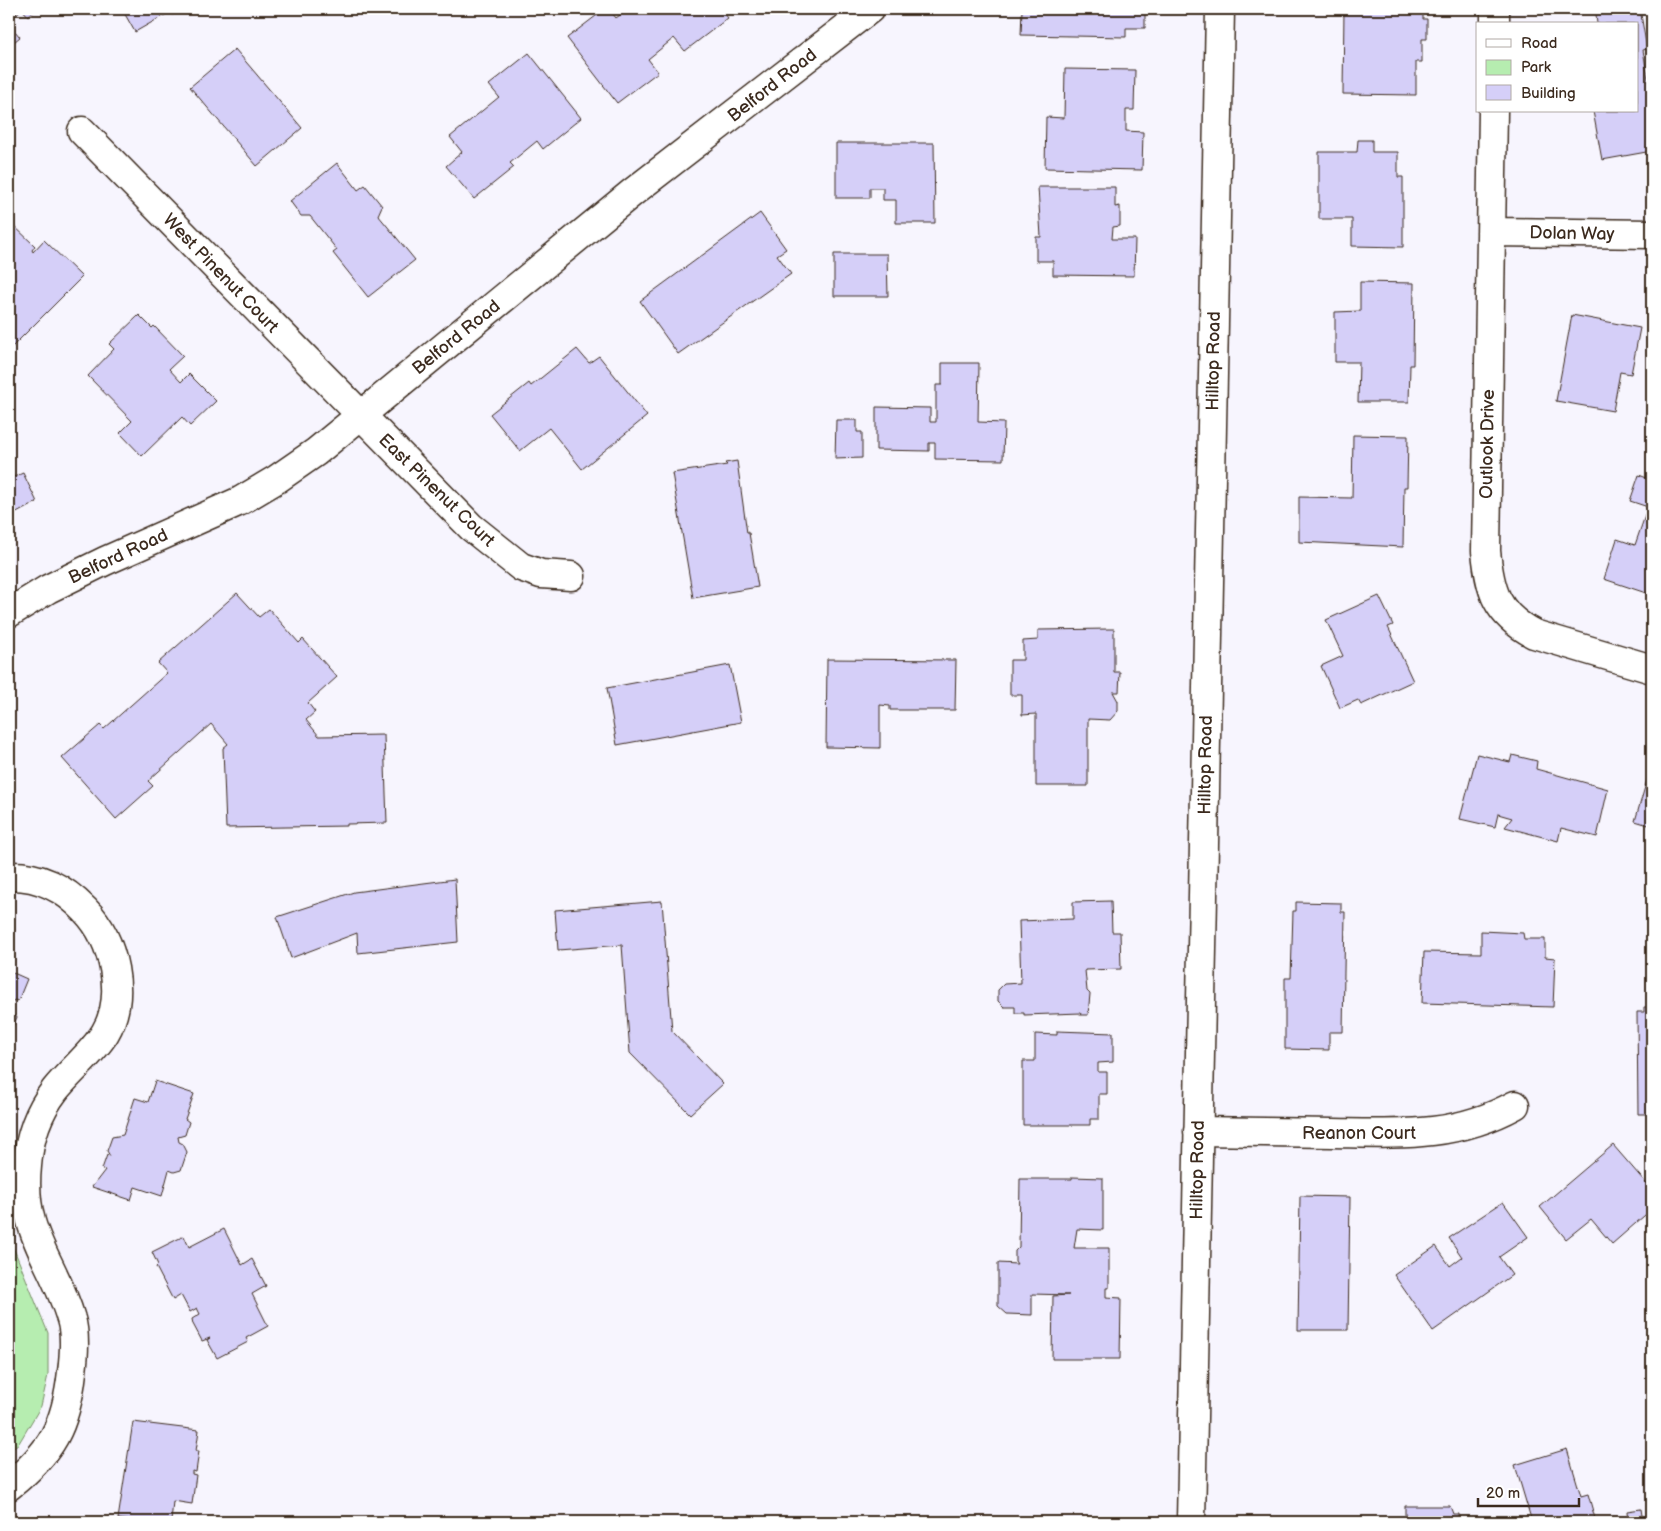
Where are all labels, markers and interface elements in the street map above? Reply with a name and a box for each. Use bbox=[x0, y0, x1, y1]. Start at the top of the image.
legend bbox=[1476, 22, 1638, 112]
text: Road bbox=[1521, 34, 1557, 53]
street label: Belford Road bbox=[724, 44, 821, 127]
text: Park bbox=[1521, 58, 1552, 77]
text: Building bbox=[1521, 84, 1576, 103]
street label: West Pinenut Court bbox=[158, 209, 283, 338]
street label: Dolan Way bbox=[1529, 222, 1616, 245]
street label: Belford Road bbox=[408, 296, 504, 379]
street label: Hilltop Road bbox=[1202, 311, 1225, 411]
street label: Outlook Drive bbox=[1476, 389, 1499, 499]
street label: East Pinenut Court bbox=[374, 430, 499, 551]
street label: Belford Road bbox=[65, 524, 171, 589]
street label: Hilltop Road bbox=[1194, 715, 1217, 815]
street label: Hilltop Road bbox=[1186, 1120, 1209, 1220]
street label: Reanon Court bbox=[1302, 1123, 1417, 1144]
scale bar bbox=[1478, 1476, 1580, 1508]
text: 20 m bbox=[1486, 1484, 1520, 1503]

